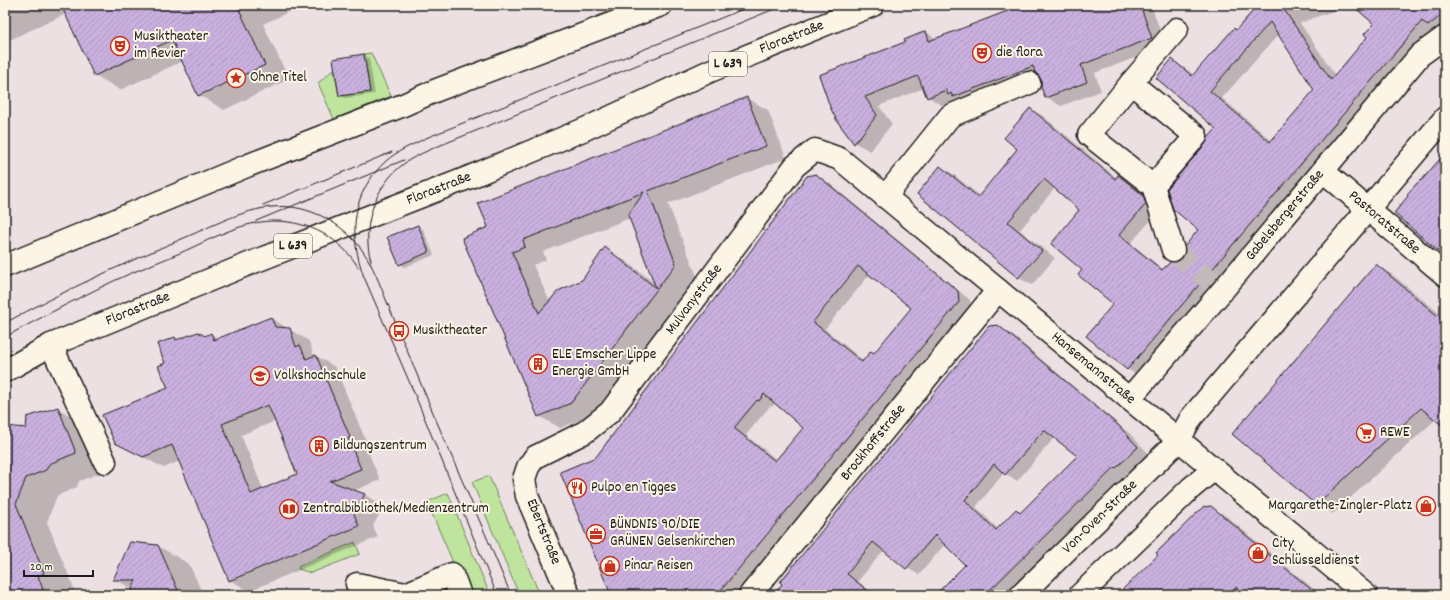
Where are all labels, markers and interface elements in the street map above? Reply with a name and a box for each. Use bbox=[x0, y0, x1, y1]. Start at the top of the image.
street label: Florastraße bbox=[756, 15, 828, 61]
place label: Musiktheater im Revier bbox=[134, 26, 209, 65]
theatre icon: Musiktheater im Revier bbox=[109, 35, 131, 57]
theatre icon: die flora bbox=[971, 42, 993, 64]
place label: die flora bbox=[996, 42, 1044, 64]
road number: L 639 bbox=[709, 52, 747, 76]
place icon: Ohne Titel bbox=[225, 67, 247, 89]
place label: Ohne Titel bbox=[250, 67, 307, 89]
street label: Gabelsbergerstraße bbox=[1240, 165, 1330, 266]
street label: Florastraße bbox=[403, 166, 475, 212]
street label: Pastoratstraße bbox=[1343, 186, 1425, 260]
road number: L 639 bbox=[274, 234, 312, 258]
street label: Mulvanystraße bbox=[661, 260, 728, 340]
street label: Florastraße bbox=[103, 286, 174, 332]
bus stop icon: Musiktheater bbox=[388, 320, 410, 342]
place label: Musiktheater bbox=[413, 320, 488, 342]
street label: Hansemannstraße bbox=[1046, 327, 1140, 411]
place label: ELE Emscher Lippe Energie GmbH bbox=[552, 344, 657, 383]
building icon: ELE Emscher Lippe Energie GmbH bbox=[527, 353, 549, 375]
school or university icon: Volkshochschule bbox=[249, 365, 271, 387]
place label: Volkshochschule bbox=[274, 365, 367, 387]
street label: Brockhoffstraße bbox=[836, 399, 912, 486]
supermarket icon: REWE bbox=[1355, 422, 1377, 444]
place label: REWE bbox=[1380, 422, 1410, 444]
building icon: Bildungszentrum bbox=[308, 435, 330, 457]
place label: Bildungszentrum bbox=[333, 435, 427, 457]
street label: Von-Oven-Straße bbox=[1058, 475, 1143, 559]
restaurant icon: Pulpo en Tigges bbox=[566, 477, 588, 499]
place label: Pulpo en Tigges bbox=[591, 477, 677, 499]
place label: Margarethe-Zingler-Platz bbox=[1268, 495, 1412, 517]
shop icon: Margarethe-Zingler-Platz bbox=[1415, 495, 1437, 517]
street label: Ebertstraße bbox=[520, 496, 566, 569]
library icon: Zentralbibliothek/Medienzentrum bbox=[278, 498, 300, 520]
place label: Zentralbibliothek/Medienzentrum bbox=[303, 498, 489, 520]
place label: BÜNDNIS 90/DIE GRÜNEN Gelsenkirchen bbox=[610, 514, 735, 553]
office icon: BÜNDNIS 90/DIE GRÜNEN Gelsenkirchen bbox=[585, 523, 607, 545]
place label: City Schlüsseldienst bbox=[1272, 533, 1360, 572]
shop icon: City Schlüsseldienst bbox=[1247, 542, 1269, 564]
scale bar bbox=[24, 552, 93, 578]
shop icon: Pinar Reisen bbox=[599, 555, 621, 577]
place label: Pinar Reisen bbox=[624, 555, 693, 577]
text: 20 m bbox=[30, 559, 53, 576]

